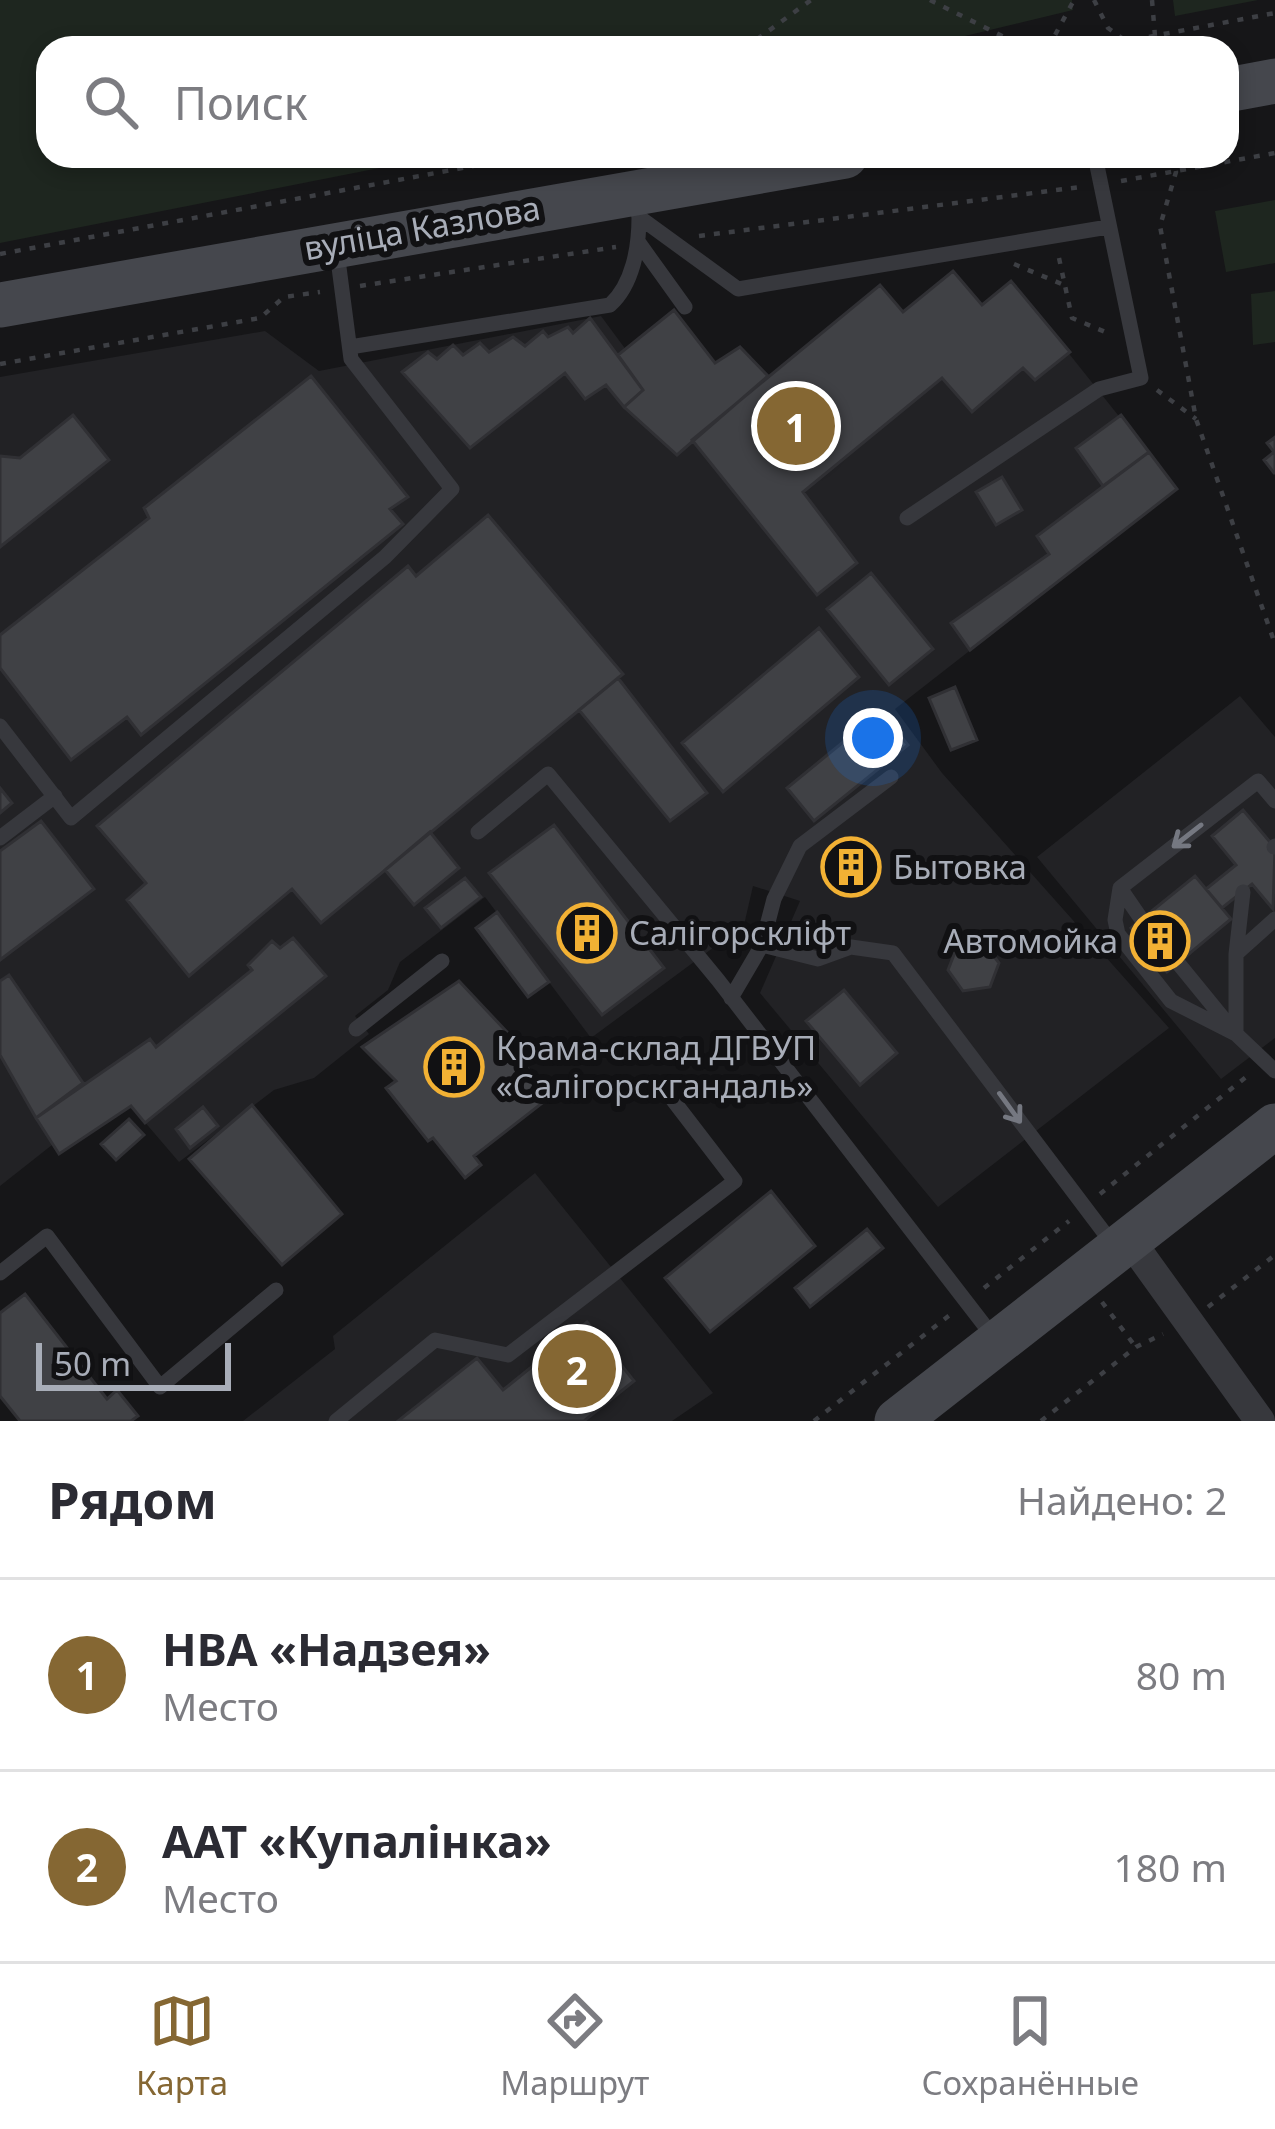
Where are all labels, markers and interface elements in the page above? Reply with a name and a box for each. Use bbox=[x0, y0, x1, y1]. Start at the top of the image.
search box bbox=[36, 36, 1239, 168]
icon: search bbox=[78, 69, 144, 135]
text: Поиск bbox=[174, 72, 308, 133]
street label: вуліца Казлова bbox=[300, 185, 544, 270]
pin: 1 bbox=[757, 381, 835, 471]
your location bbox=[843, 708, 903, 768]
one-way arrow bbox=[1171, 822, 1203, 849]
building icon: Бытовка bbox=[820, 836, 882, 898]
place label: Бытовка bbox=[893, 844, 1027, 889]
building icon: Салігорскліфт bbox=[556, 902, 618, 964]
place label: Салігорскліфт bbox=[629, 910, 851, 955]
building icon: Автомойка bbox=[1129, 910, 1191, 972]
place label: Автомойка bbox=[943, 918, 1118, 963]
place label: Крама-склад ДГВУП «Салігорскгандаль» bbox=[496, 1025, 816, 1108]
building icon: Крама-склад ДГВУП «Салігорскгандаль» bbox=[423, 1036, 485, 1098]
one-way arrow bbox=[997, 1091, 1023, 1124]
pin: 2 bbox=[538, 1324, 616, 1414]
scale bar bbox=[36, 1337, 231, 1390]
text: 50 m bbox=[54, 1341, 131, 1386]
text: Рядом bbox=[48, 1464, 217, 1534]
text: Найдено: 2 bbox=[1017, 1473, 1227, 1526]
text: НВА «Надзея» bbox=[162, 1618, 491, 1679]
text: 1 bbox=[76, 1648, 98, 1701]
text: 80 m bbox=[1136, 1648, 1227, 1701]
text: Место bbox=[162, 1679, 279, 1732]
text: ААТ «Купалінка» bbox=[162, 1810, 552, 1871]
text: 2 bbox=[76, 1840, 98, 1893]
text: 180 m bbox=[1113, 1840, 1227, 1893]
text: Место bbox=[162, 1871, 279, 1924]
tab: Карта bbox=[136, 1988, 228, 2105]
tab: Маршрут bbox=[500, 1988, 649, 2105]
tab: Сохранённые bbox=[921, 1988, 1139, 2105]

